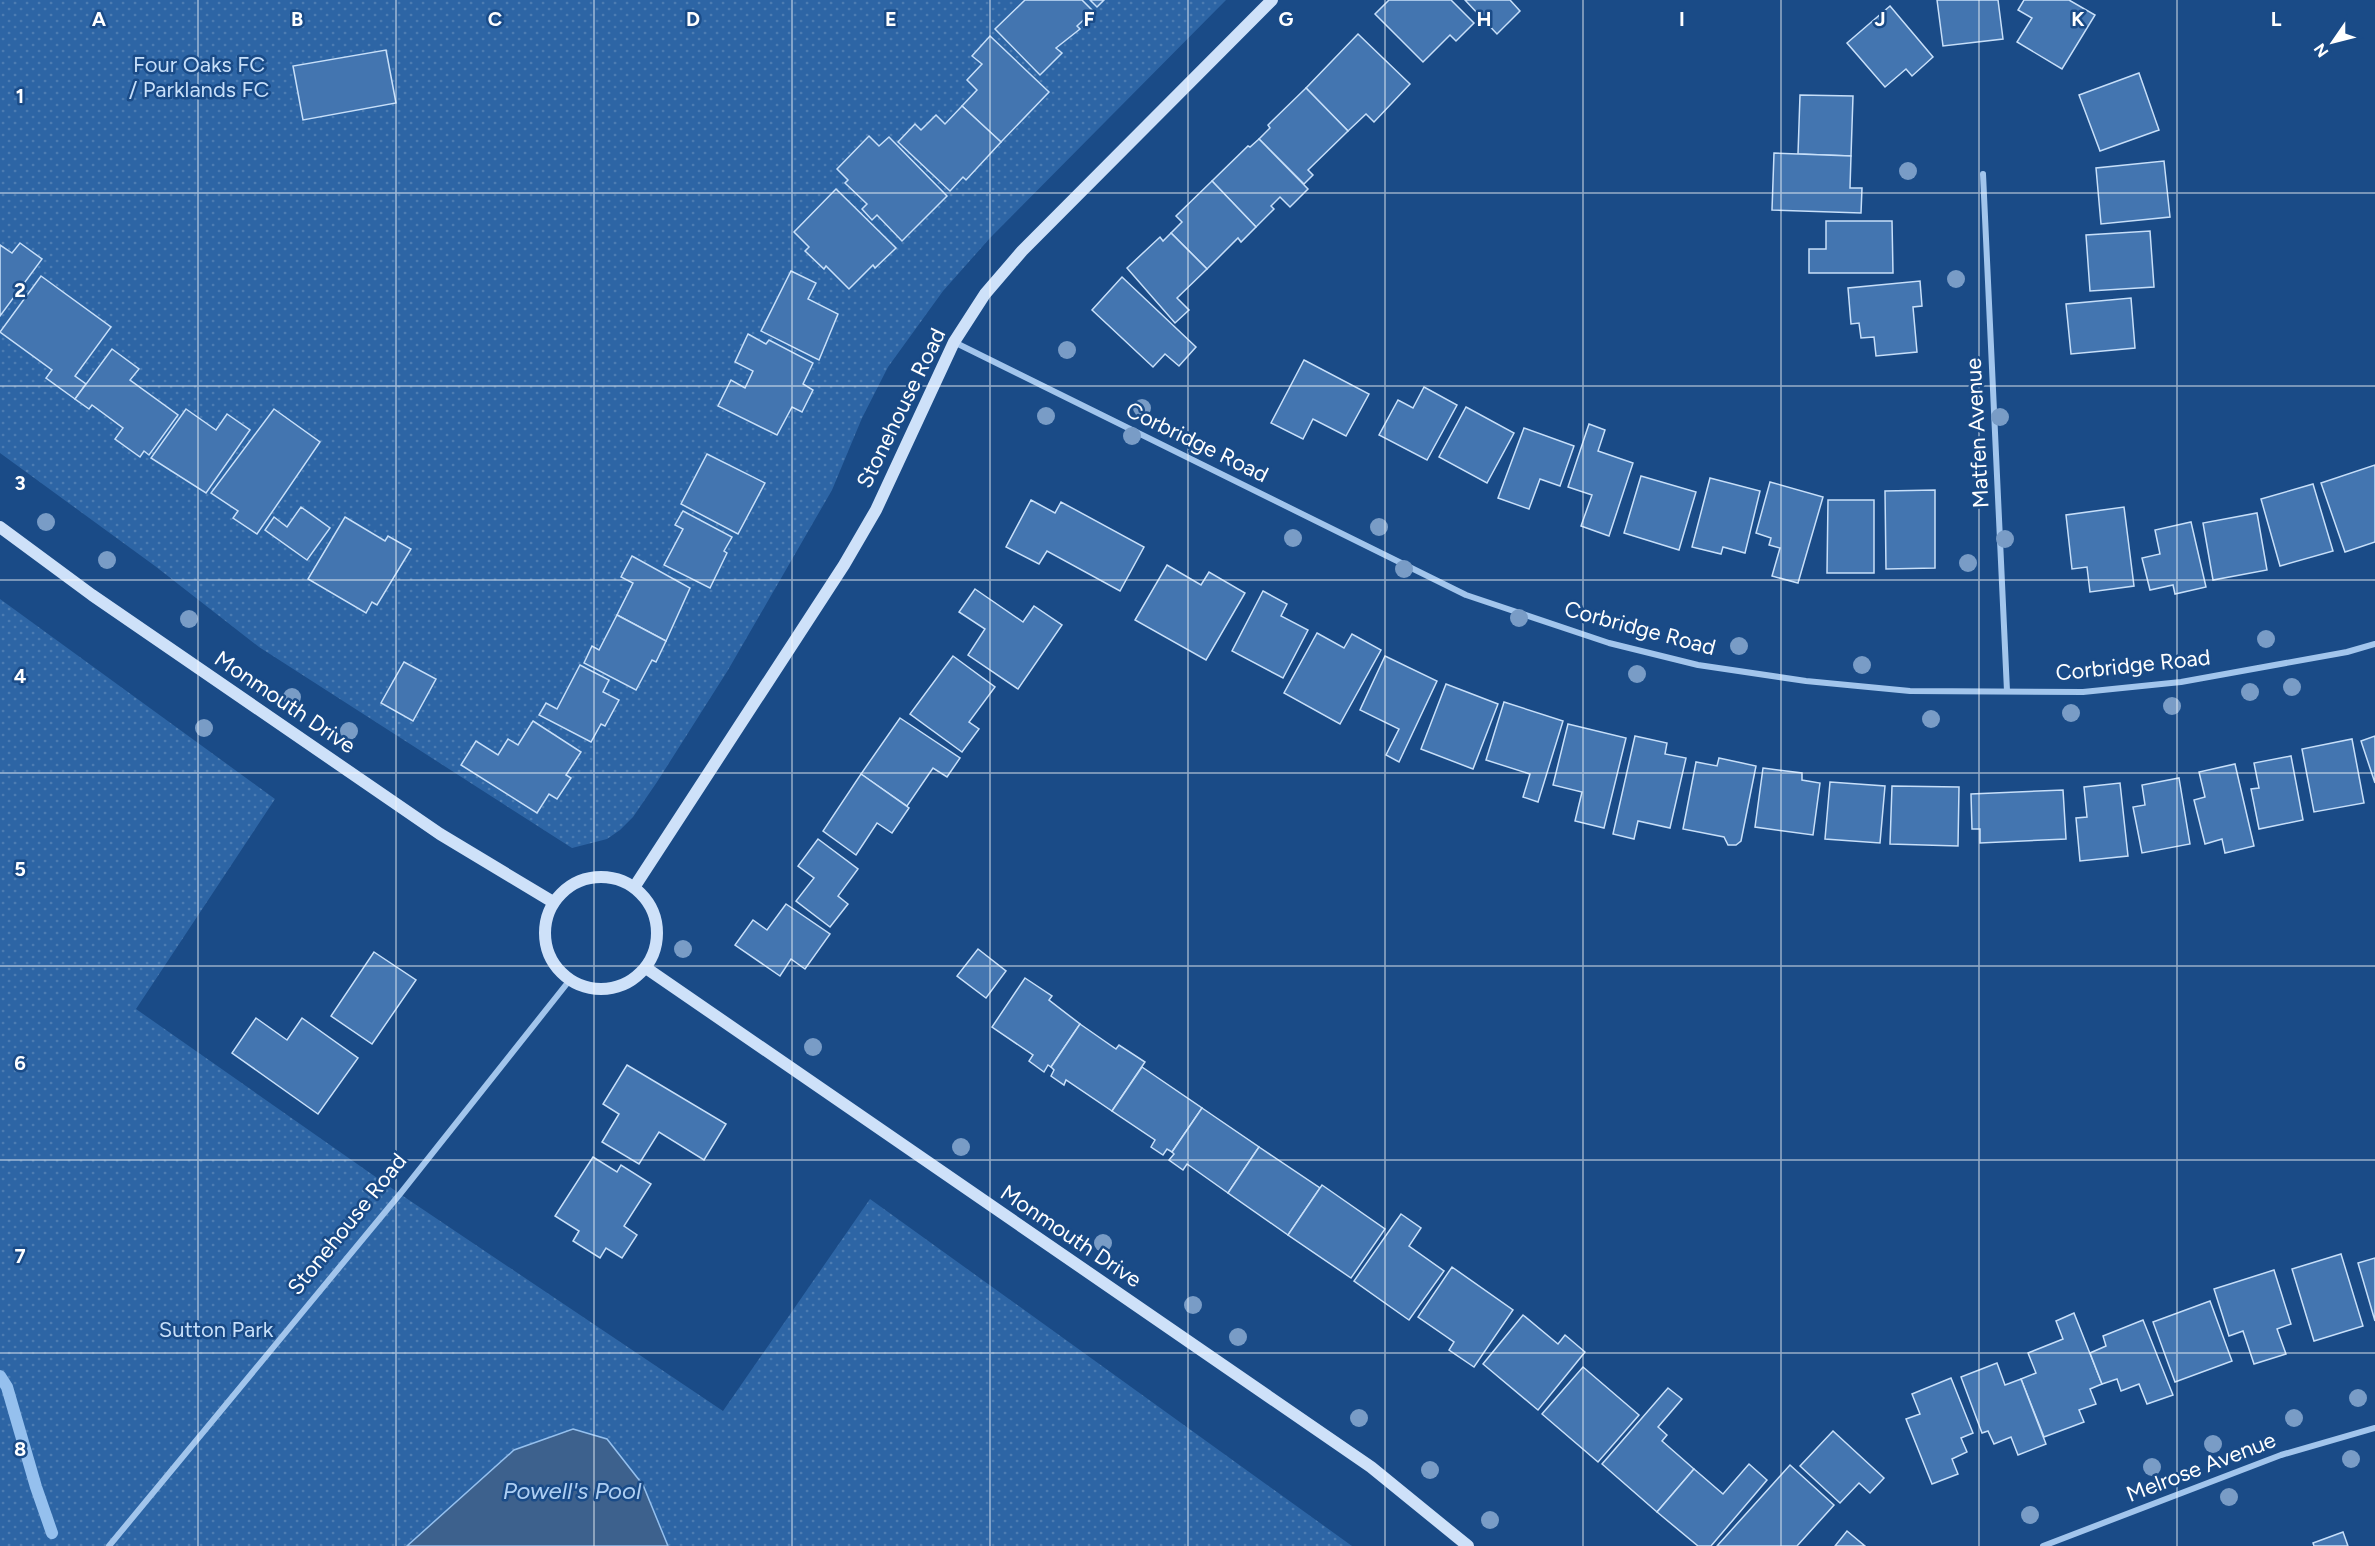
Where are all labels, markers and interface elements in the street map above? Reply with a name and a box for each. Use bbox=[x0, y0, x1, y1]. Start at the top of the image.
text: A bbox=[92, 7, 107, 31]
text: B bbox=[291, 7, 303, 31]
text: C bbox=[488, 7, 502, 31]
text: D bbox=[686, 7, 700, 31]
text: E bbox=[885, 7, 897, 31]
text: F bbox=[1083, 7, 1095, 31]
text: G bbox=[1279, 7, 1294, 31]
text: H bbox=[1477, 7, 1492, 31]
text: I bbox=[1679, 7, 1685, 31]
text: J bbox=[1874, 7, 1886, 31]
text: K bbox=[2071, 7, 2085, 31]
text: L bbox=[2271, 7, 2282, 31]
north arrow bbox=[2303, 12, 2363, 72]
text: N bbox=[2310, 40, 2332, 61]
park label: Four Oaks FC / Parklands FC bbox=[129, 51, 269, 103]
text: 1 bbox=[16, 84, 24, 108]
text: 2 bbox=[14, 278, 26, 302]
street label: Stonehouse Road bbox=[851, 324, 951, 492]
street label: Matfen Avenue bbox=[1960, 357, 1994, 509]
street label: Corbridge Road bbox=[1121, 396, 1273, 488]
text: 3 bbox=[14, 471, 26, 495]
street label: Corbridge Road bbox=[1561, 595, 1719, 661]
street label: Corbridge Road bbox=[2054, 643, 2212, 687]
street label: Monmouth Drive bbox=[209, 645, 361, 759]
text: 4 bbox=[14, 664, 27, 688]
text: 5 bbox=[14, 857, 26, 881]
text: 6 bbox=[14, 1051, 26, 1075]
street label: Stonehouse Road bbox=[282, 1148, 412, 1300]
street label: Monmouth Drive bbox=[995, 1179, 1147, 1293]
text: 7 bbox=[14, 1244, 26, 1268]
park label: Sutton Park bbox=[159, 1316, 274, 1343]
street label: Melrose Avenue bbox=[2123, 1426, 2279, 1508]
text: 8 bbox=[14, 1437, 26, 1461]
water label: Powell's Pool bbox=[503, 1476, 642, 1505]

